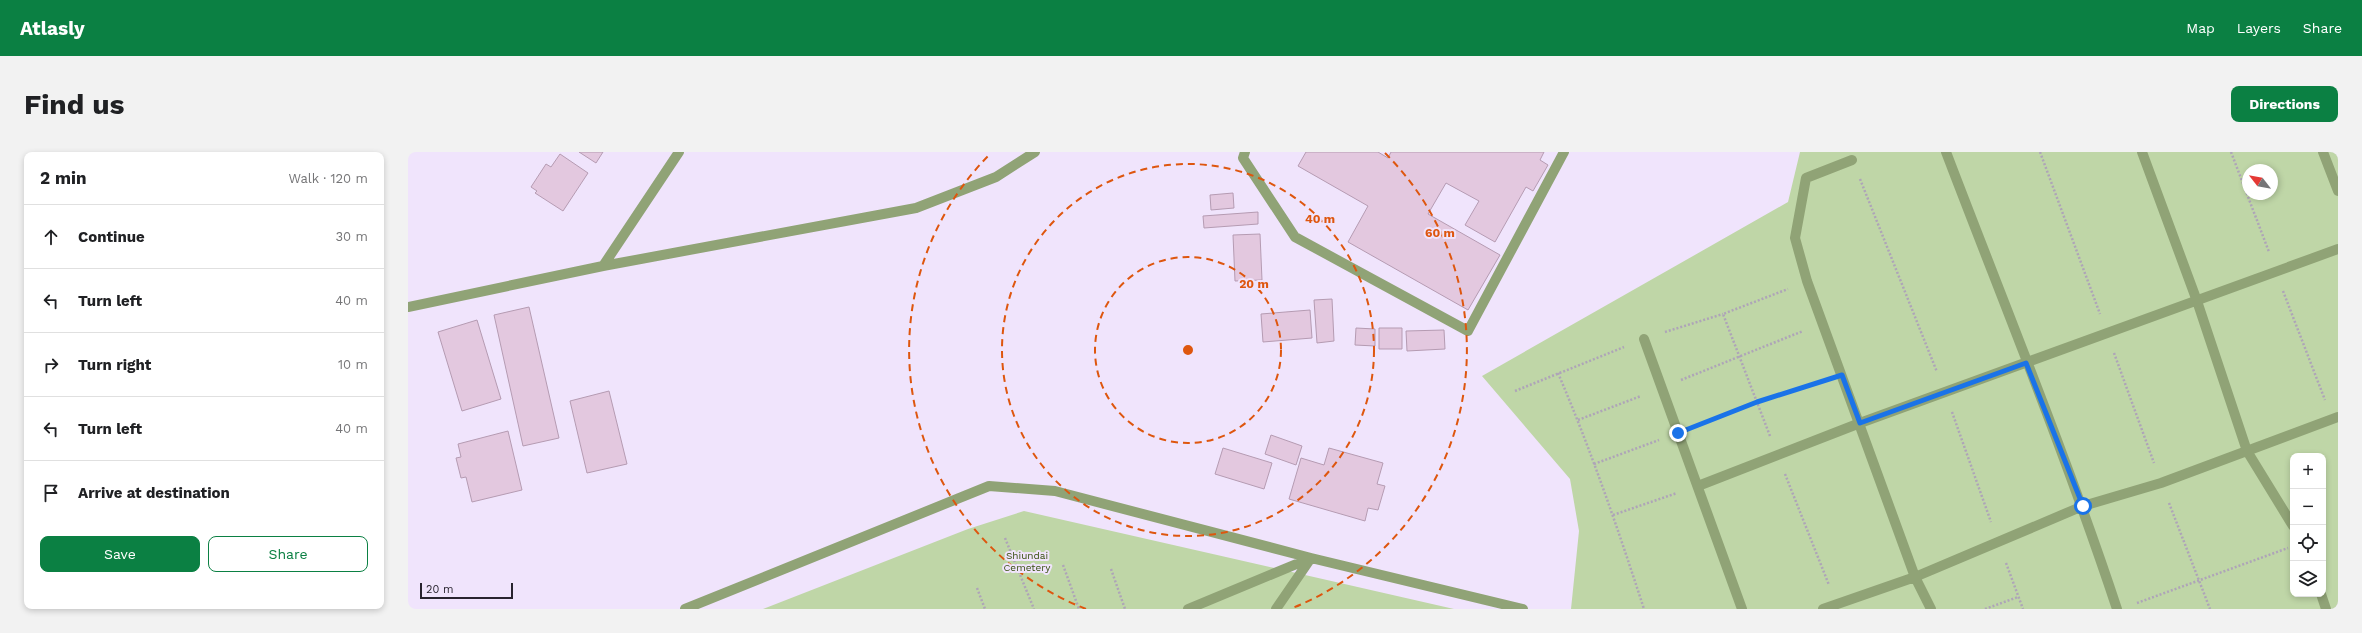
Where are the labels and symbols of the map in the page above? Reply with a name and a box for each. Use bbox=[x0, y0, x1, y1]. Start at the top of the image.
north arrow bbox=[2242, 164, 2278, 200]
text: 40 m bbox=[1305, 212, 1335, 226]
text: 60 m bbox=[1425, 226, 1455, 240]
text: 20 m bbox=[1239, 277, 1269, 291]
centre of rings bbox=[1181, 343, 1195, 357]
route end bbox=[1669, 424, 1687, 442]
route start bbox=[2074, 497, 2092, 515]
park label: Shiundai Cemetery bbox=[1004, 550, 1051, 573]
scale bar bbox=[420, 581, 513, 600]

